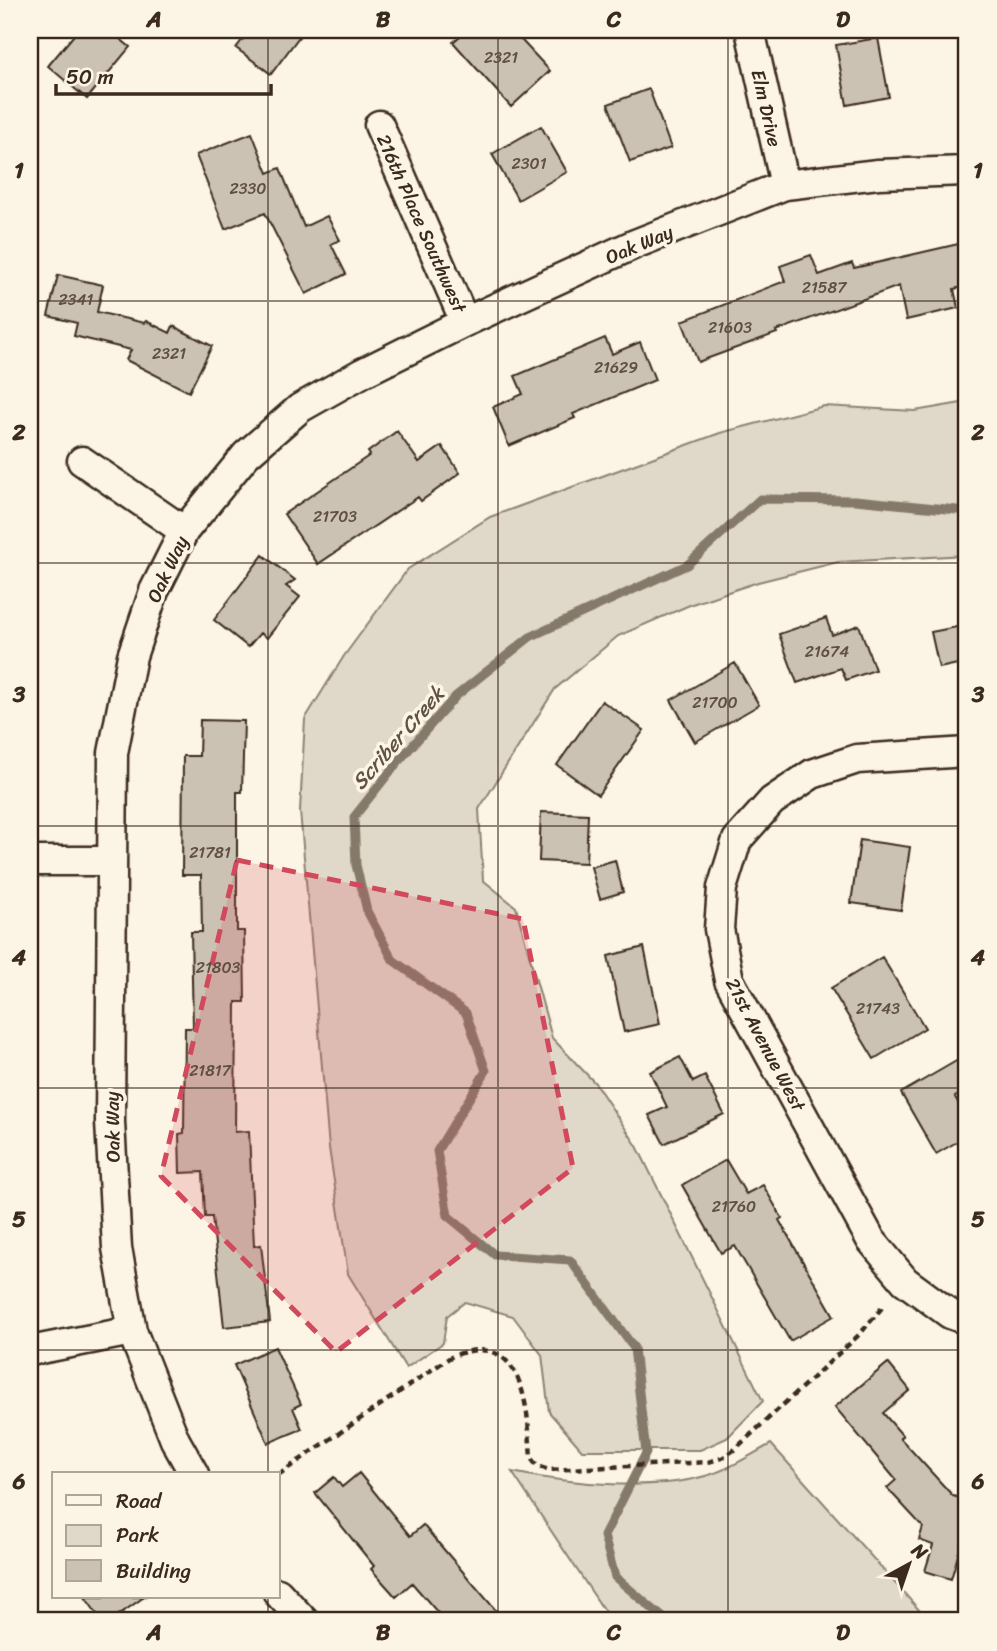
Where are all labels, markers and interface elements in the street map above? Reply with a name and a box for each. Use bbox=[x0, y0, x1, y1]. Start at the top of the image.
text: A bbox=[145, 0, 162, 40]
text: B bbox=[376, 0, 391, 40]
text: C bbox=[606, 0, 622, 40]
text: D bbox=[836, 0, 851, 40]
house number: 2321 bbox=[484, 43, 518, 72]
scale bar bbox=[56, 52, 271, 96]
text: 50 m bbox=[66, 58, 114, 96]
street label: Elm Drive bbox=[742, 66, 791, 150]
street label: 216th Place Southwest bbox=[367, 128, 476, 319]
house number: 2301 bbox=[512, 149, 547, 178]
text: 1 bbox=[14, 150, 24, 191]
text: 1 bbox=[973, 150, 983, 191]
house number: 2330 bbox=[230, 174, 266, 203]
street label: Oak Way bbox=[600, 215, 678, 274]
house number: 21587 bbox=[802, 273, 847, 302]
house number: 2341 bbox=[59, 285, 94, 314]
house number: 21603 bbox=[708, 313, 752, 342]
house number: 2321 bbox=[152, 339, 186, 368]
house number: 21629 bbox=[594, 353, 638, 382]
text: 2 bbox=[11, 412, 26, 453]
text: 2 bbox=[970, 412, 985, 453]
house number: 21703 bbox=[313, 502, 357, 531]
street label: Oak Way bbox=[138, 530, 197, 608]
house number: 21674 bbox=[805, 637, 849, 666]
text: 3 bbox=[12, 674, 26, 715]
text: 3 bbox=[971, 674, 985, 715]
water label: Scriber Creek bbox=[342, 676, 456, 799]
house number: 21700 bbox=[692, 688, 738, 717]
house number: 21781 bbox=[189, 838, 231, 867]
text: 4 bbox=[11, 937, 27, 978]
text: 4 bbox=[970, 937, 986, 978]
house number: 21803 bbox=[196, 953, 241, 982]
street label: 21st Avenue West bbox=[716, 971, 815, 1118]
house number: 21743 bbox=[856, 994, 900, 1023]
house number: 21817 bbox=[189, 1056, 232, 1085]
street label: Oak Way bbox=[95, 1091, 130, 1163]
house number: 21760 bbox=[712, 1192, 756, 1221]
text: 5 bbox=[12, 1199, 26, 1240]
text: 5 bbox=[971, 1199, 985, 1240]
text: 6 bbox=[11, 1461, 26, 1502]
text: 6 bbox=[970, 1461, 985, 1502]
legend bbox=[52, 1472, 280, 1598]
text: Road bbox=[116, 1482, 163, 1520]
text: Park bbox=[116, 1516, 159, 1554]
north arrow bbox=[874, 1528, 944, 1598]
text: N bbox=[903, 1534, 936, 1569]
text: Building bbox=[116, 1552, 192, 1590]
text: A bbox=[145, 1612, 162, 1651]
text: B bbox=[376, 1612, 391, 1651]
text: C bbox=[606, 1612, 622, 1651]
text: D bbox=[836, 1612, 851, 1651]

